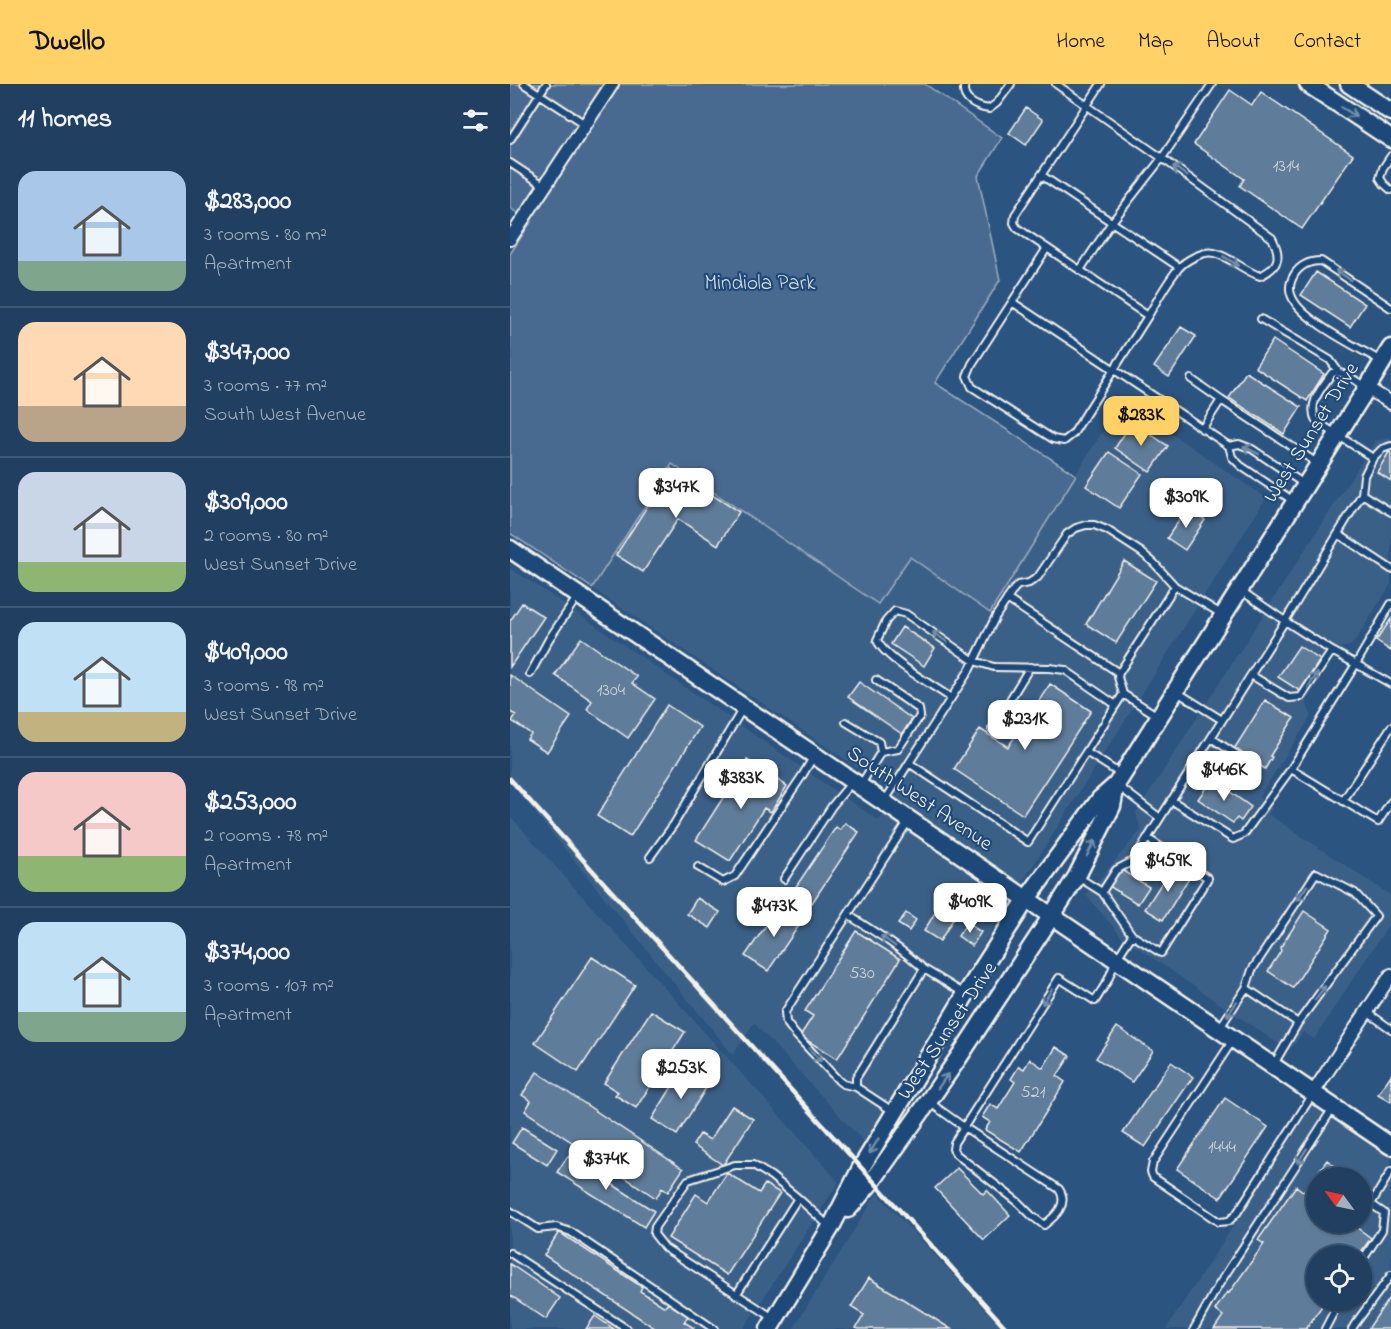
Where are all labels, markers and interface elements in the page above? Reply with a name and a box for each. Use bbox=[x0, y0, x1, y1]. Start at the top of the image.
text: Dwello bbox=[30, 22, 105, 63]
text: Home bbox=[1056, 27, 1105, 57]
text: Map bbox=[1138, 27, 1173, 57]
text: About bbox=[1206, 27, 1260, 57]
text: Contact bbox=[1293, 27, 1361, 57]
text: 11 homes bbox=[18, 101, 112, 139]
icon: filters bbox=[459, 104, 492, 137]
one-way arrow bbox=[1341, 105, 1358, 118]
house number: 1314 bbox=[1273, 154, 1300, 180]
one-way arrow bbox=[1172, 165, 1188, 177]
text: $283,000 bbox=[204, 183, 291, 221]
icon: home bbox=[66, 195, 138, 267]
text: 3 rooms · 80 m² bbox=[204, 221, 327, 250]
text: Apartment bbox=[204, 250, 292, 279]
one-way arrow bbox=[1222, 256, 1239, 268]
park label: Mindiola Park bbox=[705, 269, 816, 299]
one-way arrow bbox=[1335, 269, 1351, 281]
text: $347,000 bbox=[204, 334, 290, 372]
icon: home bbox=[66, 346, 138, 418]
street label: West Sunset Drive bbox=[1257, 356, 1368, 509]
text: 3 rooms · 77 m² bbox=[204, 372, 327, 401]
pin: $283K bbox=[1099, 396, 1183, 447]
text: South West Avenue bbox=[204, 401, 366, 430]
text: $283K bbox=[1117, 401, 1165, 430]
one-way arrow bbox=[1243, 444, 1260, 456]
pin: $347K bbox=[634, 468, 718, 519]
text: $347K bbox=[653, 473, 699, 502]
pin: $309K bbox=[1144, 478, 1228, 529]
text: $309K bbox=[1164, 483, 1208, 512]
text: $309,000 bbox=[204, 484, 288, 522]
icon: home bbox=[66, 496, 138, 568]
text: 2 rooms · 80 m² bbox=[204, 522, 329, 551]
text: West Sunset Drive bbox=[204, 551, 357, 580]
one-way arrow bbox=[933, 631, 949, 643]
text: $409,000 bbox=[204, 634, 288, 672]
icon: home bbox=[66, 646, 138, 718]
text: 3 rooms · 98 m² bbox=[204, 672, 324, 701]
one-way arrow bbox=[1307, 672, 1319, 689]
house number: 1304 bbox=[597, 678, 626, 704]
pin: $231K bbox=[983, 700, 1067, 751]
text: West Sunset Drive bbox=[204, 701, 357, 730]
text: $231K bbox=[1002, 705, 1048, 734]
street label: South West Avenue bbox=[840, 739, 998, 859]
pin: $446K bbox=[1182, 751, 1266, 802]
text: $446K bbox=[1200, 756, 1248, 785]
pin: $383K bbox=[699, 759, 783, 810]
text: $383K bbox=[718, 764, 764, 793]
text: $253,000 bbox=[204, 784, 296, 822]
icon: home bbox=[66, 796, 138, 868]
text: 2 rooms · 78 m² bbox=[204, 822, 328, 851]
one-way arrow bbox=[1085, 840, 1097, 857]
pin: $459K bbox=[1126, 842, 1210, 893]
text: $459K bbox=[1144, 847, 1192, 876]
text: Apartment bbox=[204, 851, 292, 880]
pin: $409K bbox=[928, 883, 1012, 934]
one-way arrow bbox=[1296, 885, 1309, 902]
pin: $473K bbox=[732, 887, 816, 938]
text: $409K bbox=[948, 888, 992, 917]
text: $473K bbox=[751, 892, 797, 921]
text: $374,000 bbox=[204, 934, 290, 972]
one-way arrow bbox=[880, 934, 896, 947]
icon: home bbox=[66, 946, 138, 1018]
street label: West Sunset Drive bbox=[891, 956, 1006, 1106]
house number: 530 bbox=[849, 961, 875, 987]
text: 3 rooms · 107 m² bbox=[204, 972, 334, 1001]
one-way arrow bbox=[1314, 986, 1326, 1002]
one-way arrow bbox=[1040, 988, 1053, 1005]
one-way arrow bbox=[1226, 1000, 1238, 1017]
text: Apartment bbox=[204, 1001, 292, 1030]
one-way arrow bbox=[808, 1048, 822, 1063]
pin: $253K bbox=[639, 1049, 723, 1100]
text: $253K bbox=[655, 1054, 707, 1083]
one-way arrow bbox=[937, 1073, 949, 1089]
house number: 521 bbox=[1021, 1080, 1046, 1106]
house number: 1444 bbox=[1208, 1135, 1237, 1161]
one-way arrow bbox=[868, 1137, 880, 1154]
pin: $374K bbox=[564, 1140, 648, 1191]
text: $374K bbox=[583, 1145, 629, 1174]
one-way arrow bbox=[1295, 1148, 1308, 1165]
north arrow bbox=[1306, 1167, 1372, 1233]
map controls bbox=[1306, 1167, 1372, 1311]
button: locate bbox=[1306, 1245, 1372, 1311]

